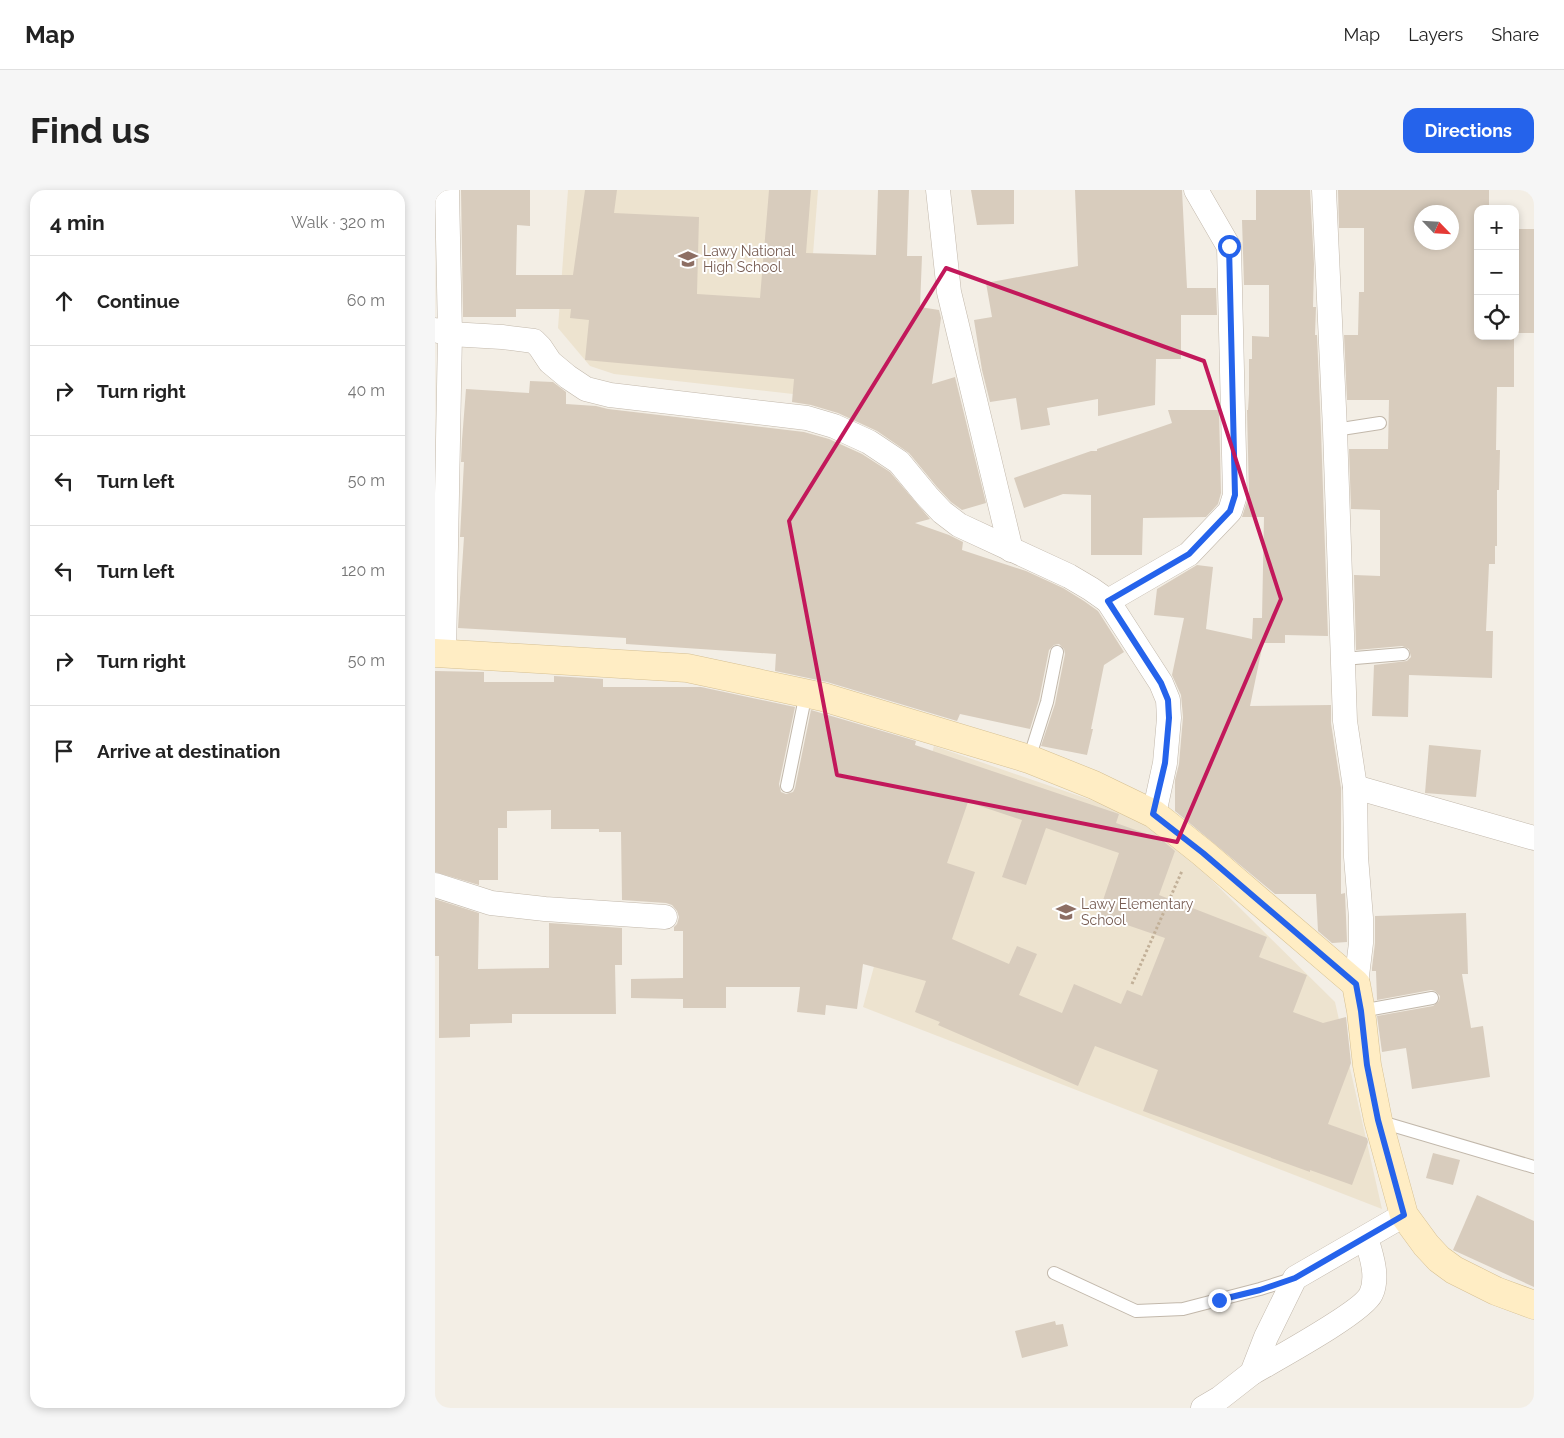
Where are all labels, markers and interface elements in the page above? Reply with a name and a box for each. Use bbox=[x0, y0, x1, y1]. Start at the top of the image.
text: Map bbox=[25, 20, 75, 49]
text: Map bbox=[1344, 24, 1380, 45]
text: Layers bbox=[1408, 24, 1463, 45]
text: Share bbox=[1491, 24, 1539, 45]
button: Directions bbox=[1403, 108, 1534, 153]
text: Find us bbox=[30, 110, 150, 151]
north arrow bbox=[1414, 205, 1459, 250]
map controls bbox=[1474, 205, 1519, 340]
button: + bbox=[1474, 205, 1519, 250]
text: 4 min bbox=[50, 210, 105, 235]
text: Walk · 320 m bbox=[291, 213, 385, 232]
route start bbox=[1218, 235, 1241, 258]
place label: Lawy National High School bbox=[703, 243, 795, 275]
school or university icon: Lawy National High School bbox=[677, 248, 699, 270]
button: − bbox=[1474, 250, 1519, 295]
icon: ahead bbox=[50, 287, 78, 315]
text: Continue bbox=[97, 290, 180, 312]
text: 60 m bbox=[347, 291, 385, 310]
button: locate bbox=[1474, 295, 1519, 340]
icon: right bbox=[50, 377, 78, 405]
text: Turn right bbox=[97, 380, 186, 402]
text: 40 m bbox=[348, 381, 385, 400]
icon: left bbox=[50, 467, 78, 495]
text: Turn left bbox=[97, 470, 174, 492]
text: 50 m bbox=[348, 471, 385, 490]
icon: left bbox=[50, 557, 78, 585]
text: Turn left bbox=[97, 560, 174, 582]
text: 120 m bbox=[341, 561, 385, 580]
icon: right bbox=[50, 647, 78, 675]
text: Turn right bbox=[97, 650, 186, 672]
text: 50 m bbox=[348, 651, 385, 670]
icon: arrive bbox=[50, 737, 78, 765]
text: Arrive at destination bbox=[97, 740, 281, 762]
place label: Lawy Elementary School bbox=[1081, 896, 1194, 928]
school or university icon: Lawy Elementary School bbox=[1055, 901, 1077, 923]
route end bbox=[1208, 1289, 1231, 1312]

